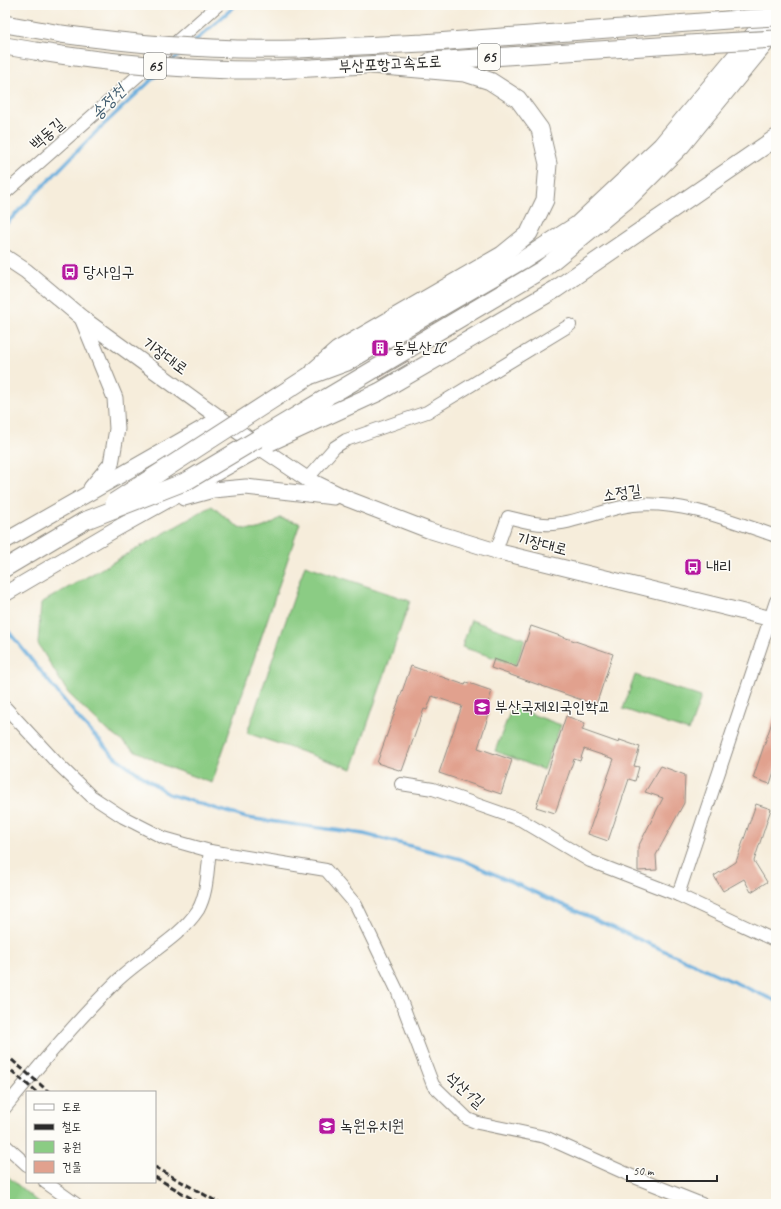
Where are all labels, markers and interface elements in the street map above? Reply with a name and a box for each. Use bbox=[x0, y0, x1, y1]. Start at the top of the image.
road number: 65 bbox=[478, 44, 500, 70]
street label: 부산포항고속도로 bbox=[338, 51, 442, 77]
road number: 65 bbox=[144, 53, 166, 79]
water label: 송정천 bbox=[86, 78, 132, 124]
street label: 백동길 bbox=[26, 114, 68, 154]
bus stop icon: 당사입구 bbox=[60, 262, 80, 282]
place label: 당사입구 bbox=[83, 262, 135, 282]
street label: 기장대로 bbox=[138, 333, 192, 379]
building icon: 동부산IC bbox=[370, 338, 390, 358]
place label: 동부산IC bbox=[393, 338, 447, 358]
street label: 소정길 bbox=[601, 480, 643, 506]
street label: 기장대로 bbox=[515, 528, 569, 560]
bus stop icon: 내리 bbox=[683, 557, 703, 577]
place label: 내리 bbox=[706, 557, 732, 577]
school or university icon: 부산국제외국인학교 bbox=[472, 697, 492, 717]
place label: 부산국제외국인학교 bbox=[495, 697, 611, 717]
street label: 석산1길 bbox=[441, 1067, 489, 1113]
legend bbox=[26, 1091, 156, 1183]
text: 도로 bbox=[62, 1099, 81, 1115]
school or university icon: 녹원유치원 bbox=[317, 1116, 337, 1136]
place label: 녹원유치원 bbox=[340, 1116, 404, 1136]
text: 철도 bbox=[62, 1119, 81, 1135]
text: 공원 bbox=[62, 1139, 81, 1155]
scale bar bbox=[627, 1157, 717, 1183]
text: 건물 bbox=[62, 1159, 82, 1175]
text: 50 m bbox=[633, 1163, 655, 1179]

